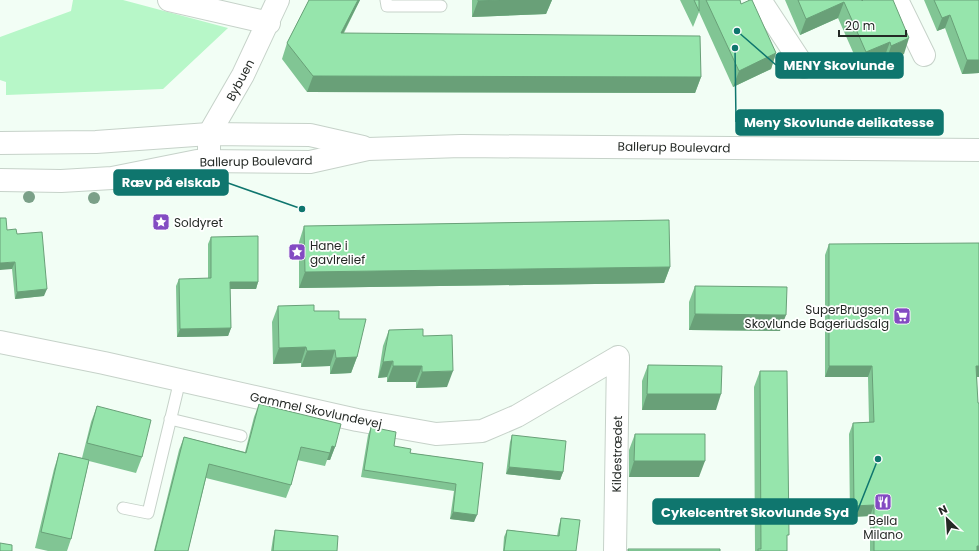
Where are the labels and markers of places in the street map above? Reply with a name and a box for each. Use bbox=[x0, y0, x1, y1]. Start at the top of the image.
callout: MENY Skovlunde bbox=[776, 53, 903, 78]
callout: Meny Skovlunde delikatesse bbox=[736, 110, 943, 135]
callout: Ræv på elskab bbox=[114, 170, 228, 195]
place icon: Soldyret bbox=[151, 212, 171, 232]
place label: Soldyret bbox=[174, 214, 223, 231]
place label: Hane i gavlrelief bbox=[310, 237, 365, 268]
place icon: Hane i gavlrelief bbox=[287, 242, 307, 262]
place label: SuperBrugsen Skovlunde Bageriudsalg bbox=[745, 301, 889, 332]
supermarket icon: SuperBrugsen Skovlunde Bageriudsalg bbox=[892, 306, 912, 326]
restaurant icon: Bella Milano bbox=[873, 492, 893, 512]
callout: Cykelcentret Skovlunde Syd bbox=[653, 499, 857, 524]
place label: Bella Milano bbox=[863, 512, 903, 543]

